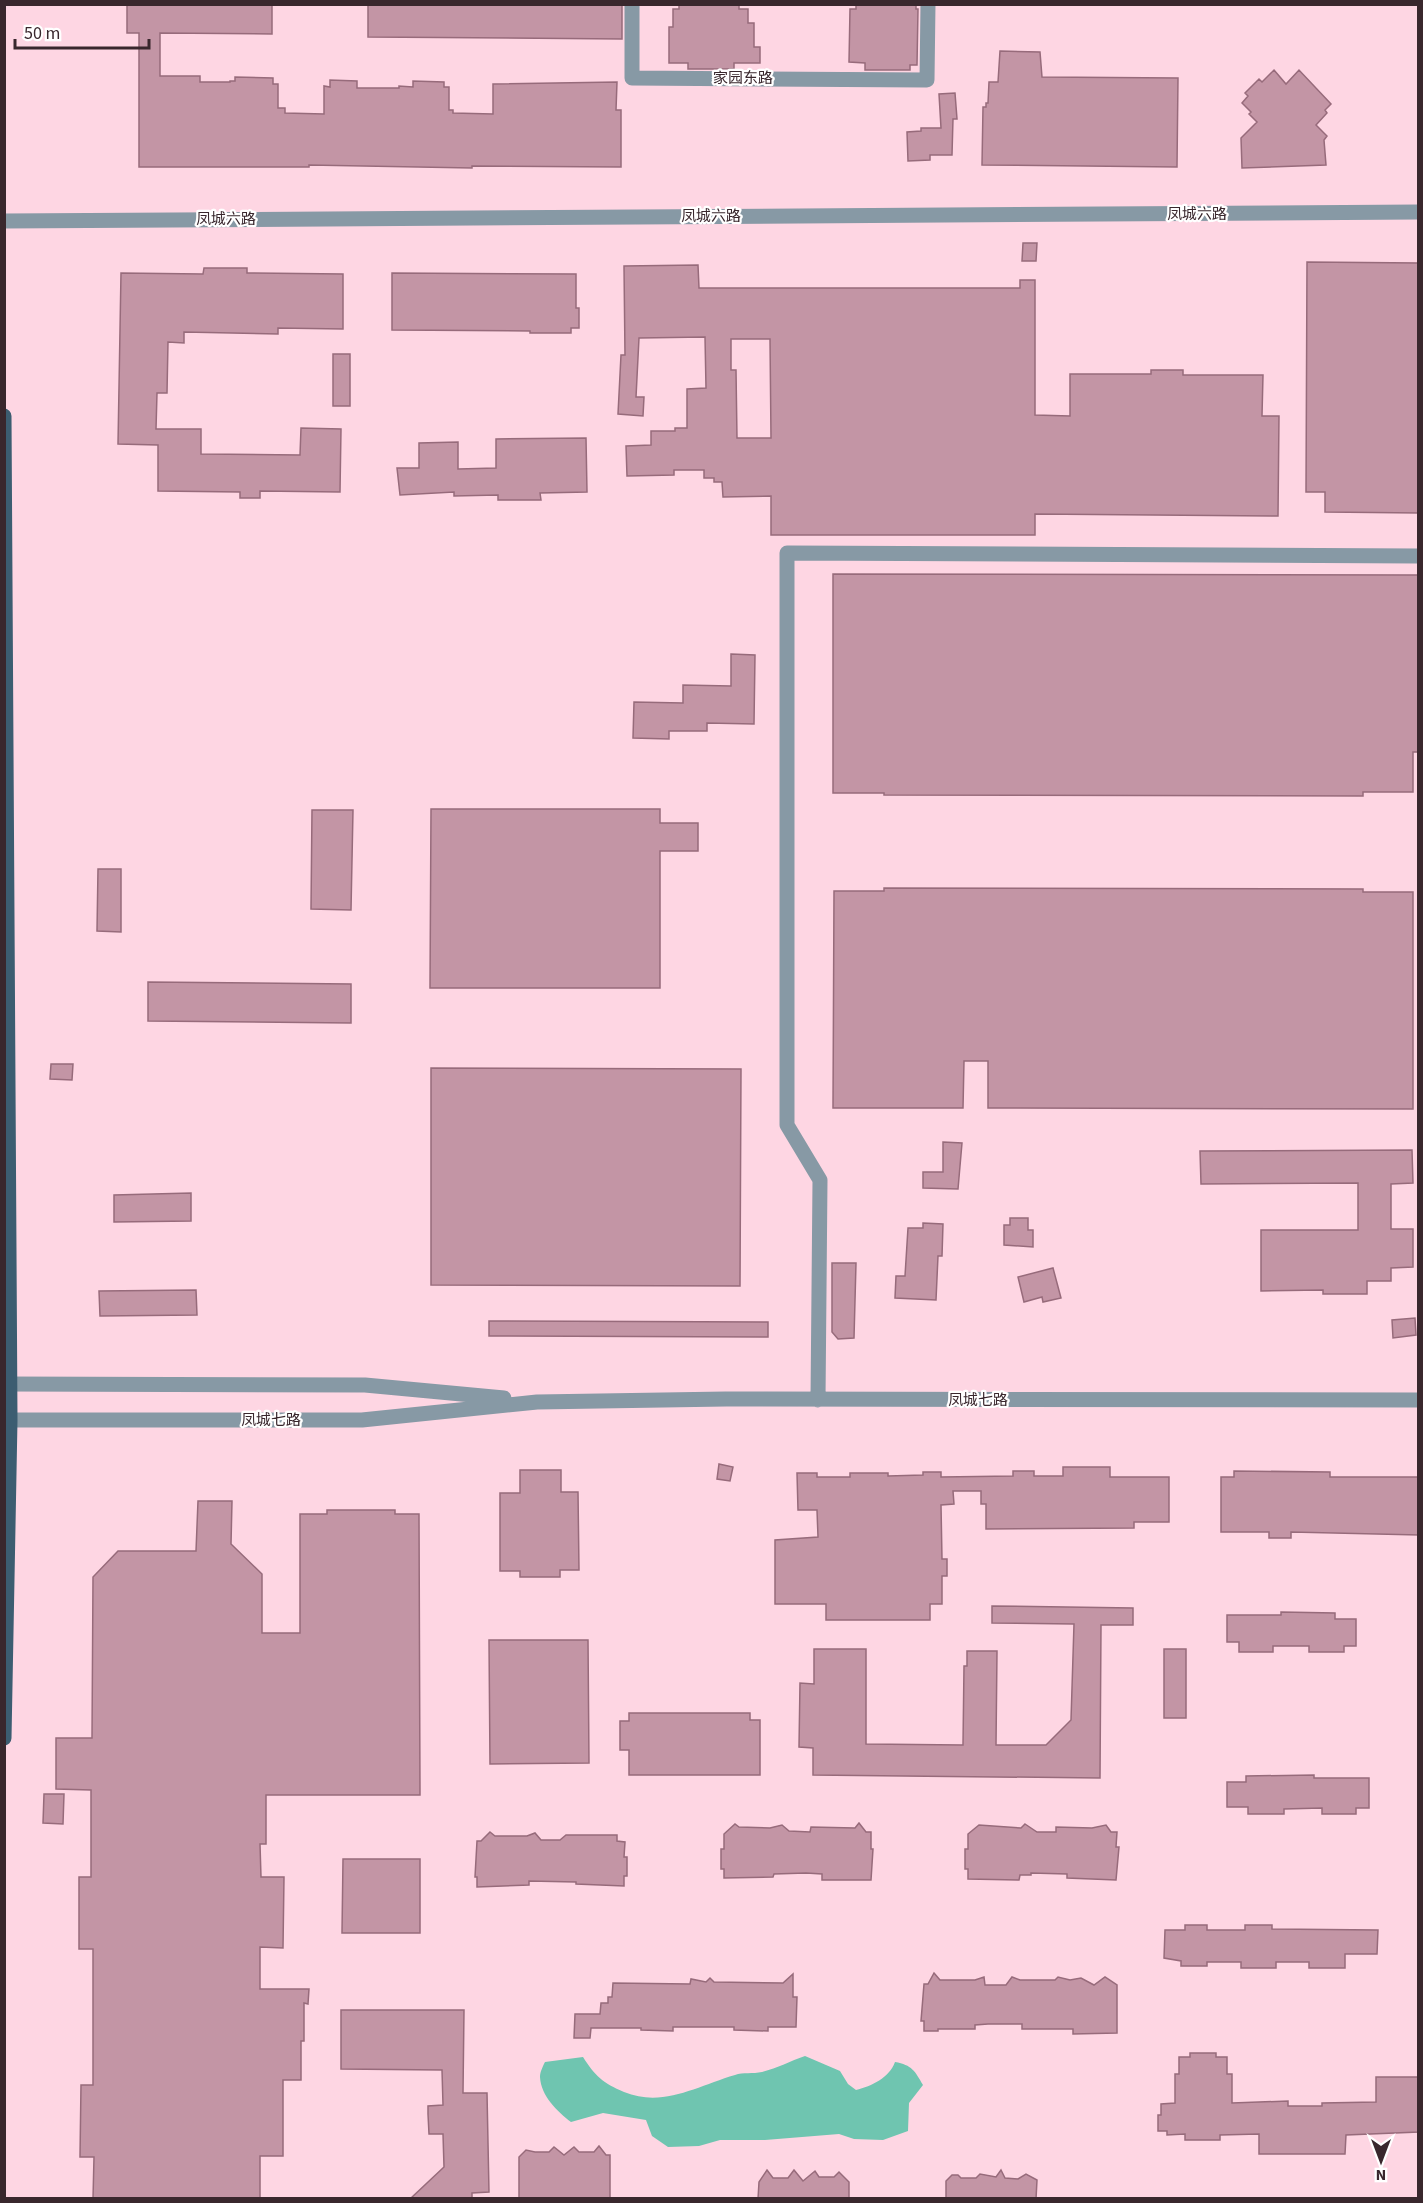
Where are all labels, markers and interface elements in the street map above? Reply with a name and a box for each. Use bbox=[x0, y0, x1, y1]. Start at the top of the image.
scale bar bbox=[15, 12, 148, 50]
text: 50 m bbox=[24, 21, 60, 46]
street label: 家园东路 bbox=[713, 68, 773, 89]
street label: 凤城六路 bbox=[1167, 204, 1227, 225]
street label: 凤城六路 bbox=[681, 206, 741, 227]
street label: 凤城六路 bbox=[196, 209, 256, 230]
street label: 凤城七路 bbox=[948, 1390, 1008, 1411]
street label: 凤城七路 bbox=[241, 1410, 301, 1431]
north arrow bbox=[1351, 2131, 1411, 2191]
text: N bbox=[1376, 2164, 1386, 2186]

